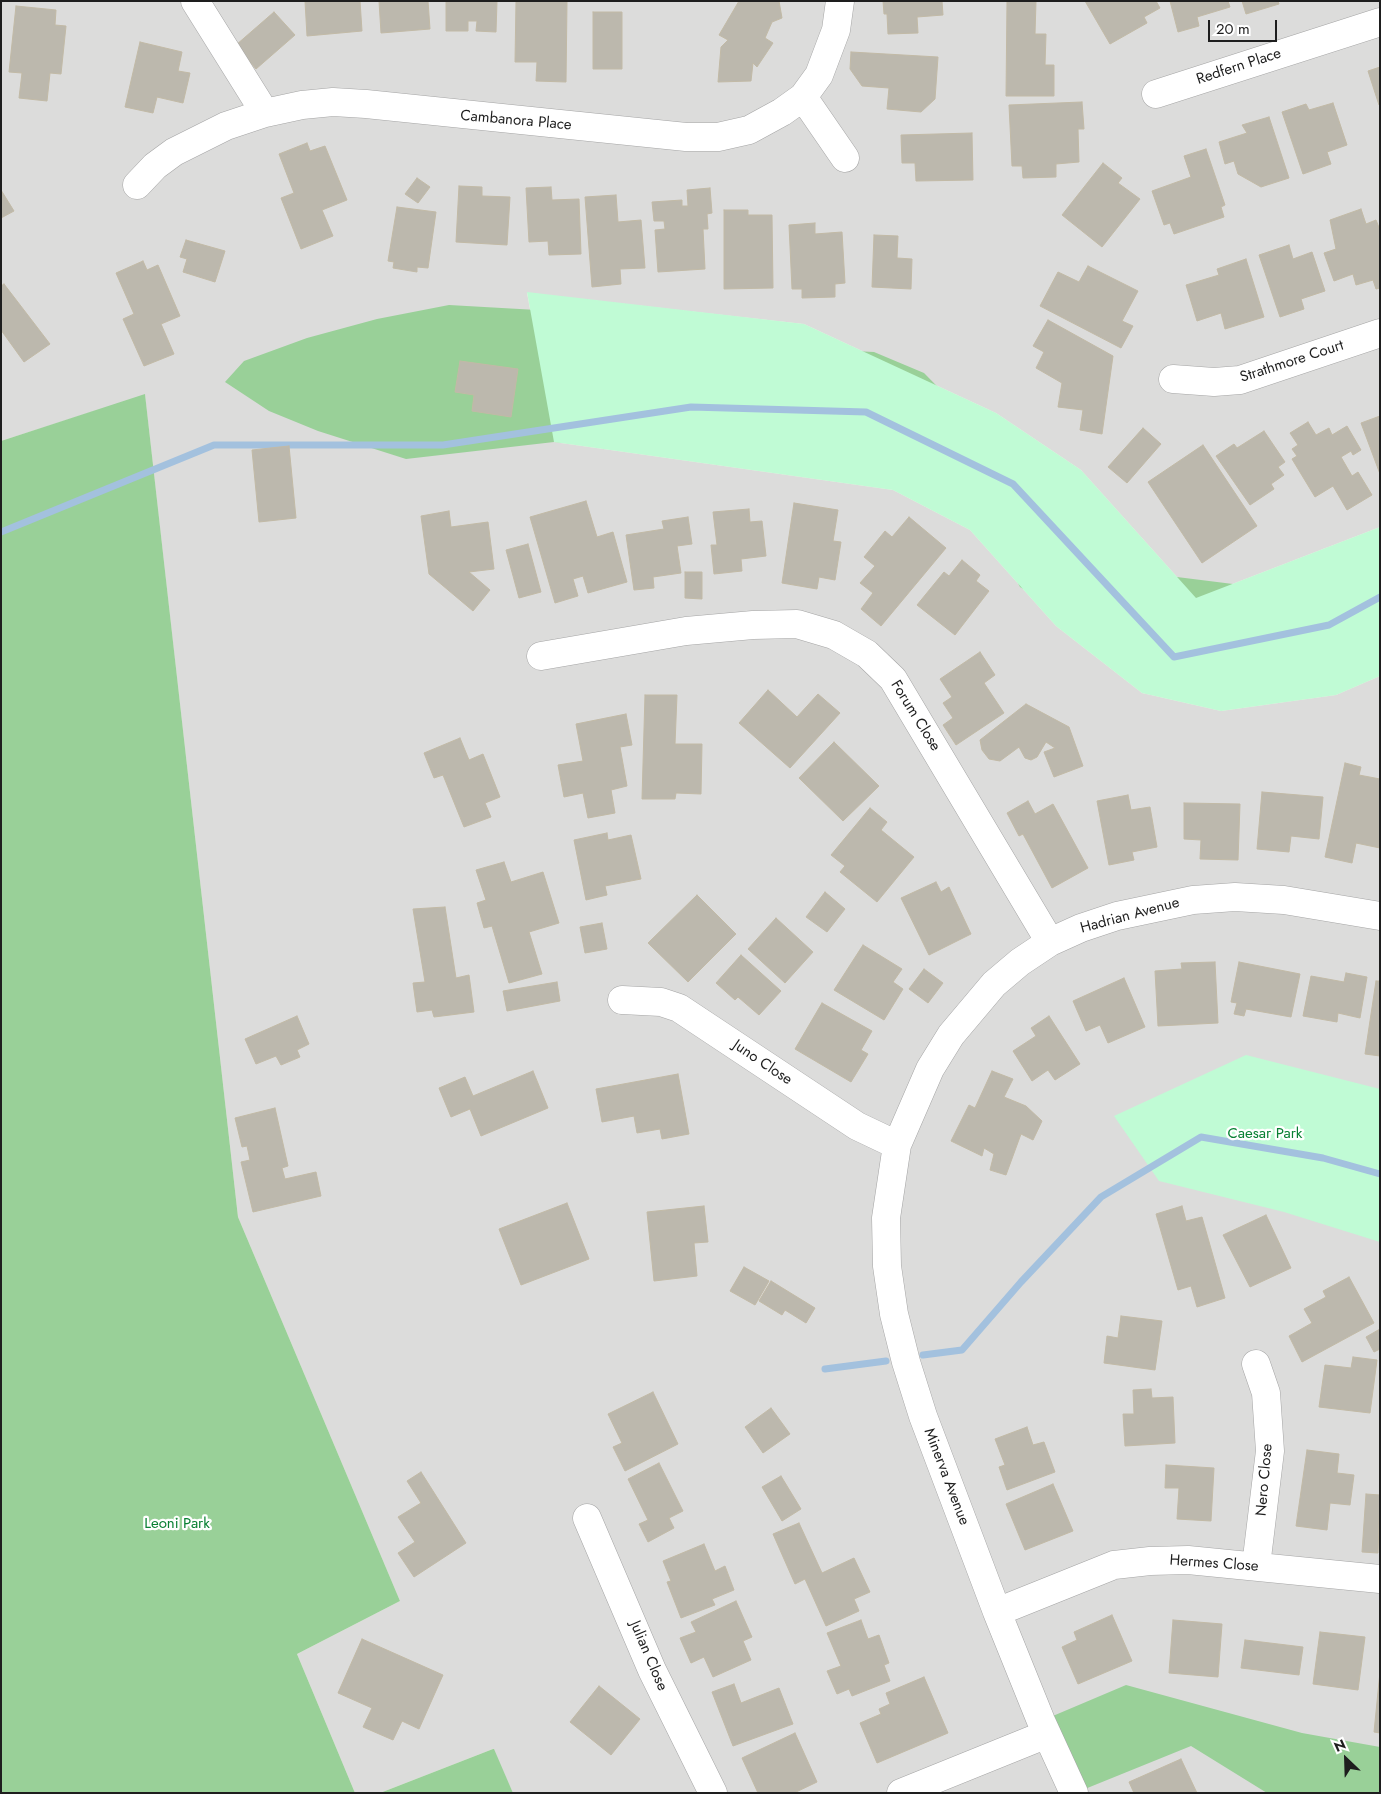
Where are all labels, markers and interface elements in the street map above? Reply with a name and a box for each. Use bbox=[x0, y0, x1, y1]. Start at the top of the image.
scale bar bbox=[1211, 10, 1280, 42]
text: 20 m bbox=[1216, 18, 1250, 40]
street label: Redfern Place bbox=[1194, 45, 1284, 89]
street label: Cambanora Place bbox=[460, 107, 572, 135]
street label: Strathmore Court bbox=[1238, 337, 1346, 387]
street label: Forum Close bbox=[886, 677, 944, 755]
street label: Hadrian Avenue bbox=[1078, 894, 1182, 938]
street label: Juno Close bbox=[729, 1037, 795, 1089]
park label: Caesar Park bbox=[1228, 1125, 1302, 1143]
street label: Minerva Avenue bbox=[919, 1426, 973, 1528]
street label: Nero Close bbox=[1253, 1443, 1277, 1517]
park label: Leoni Park bbox=[144, 1515, 210, 1533]
street label: Hermes Close bbox=[1169, 1552, 1259, 1576]
street label: Julian Close bbox=[625, 1618, 671, 1694]
north arrow bbox=[1321, 1734, 1371, 1784]
text: N bbox=[1331, 1734, 1349, 1757]

